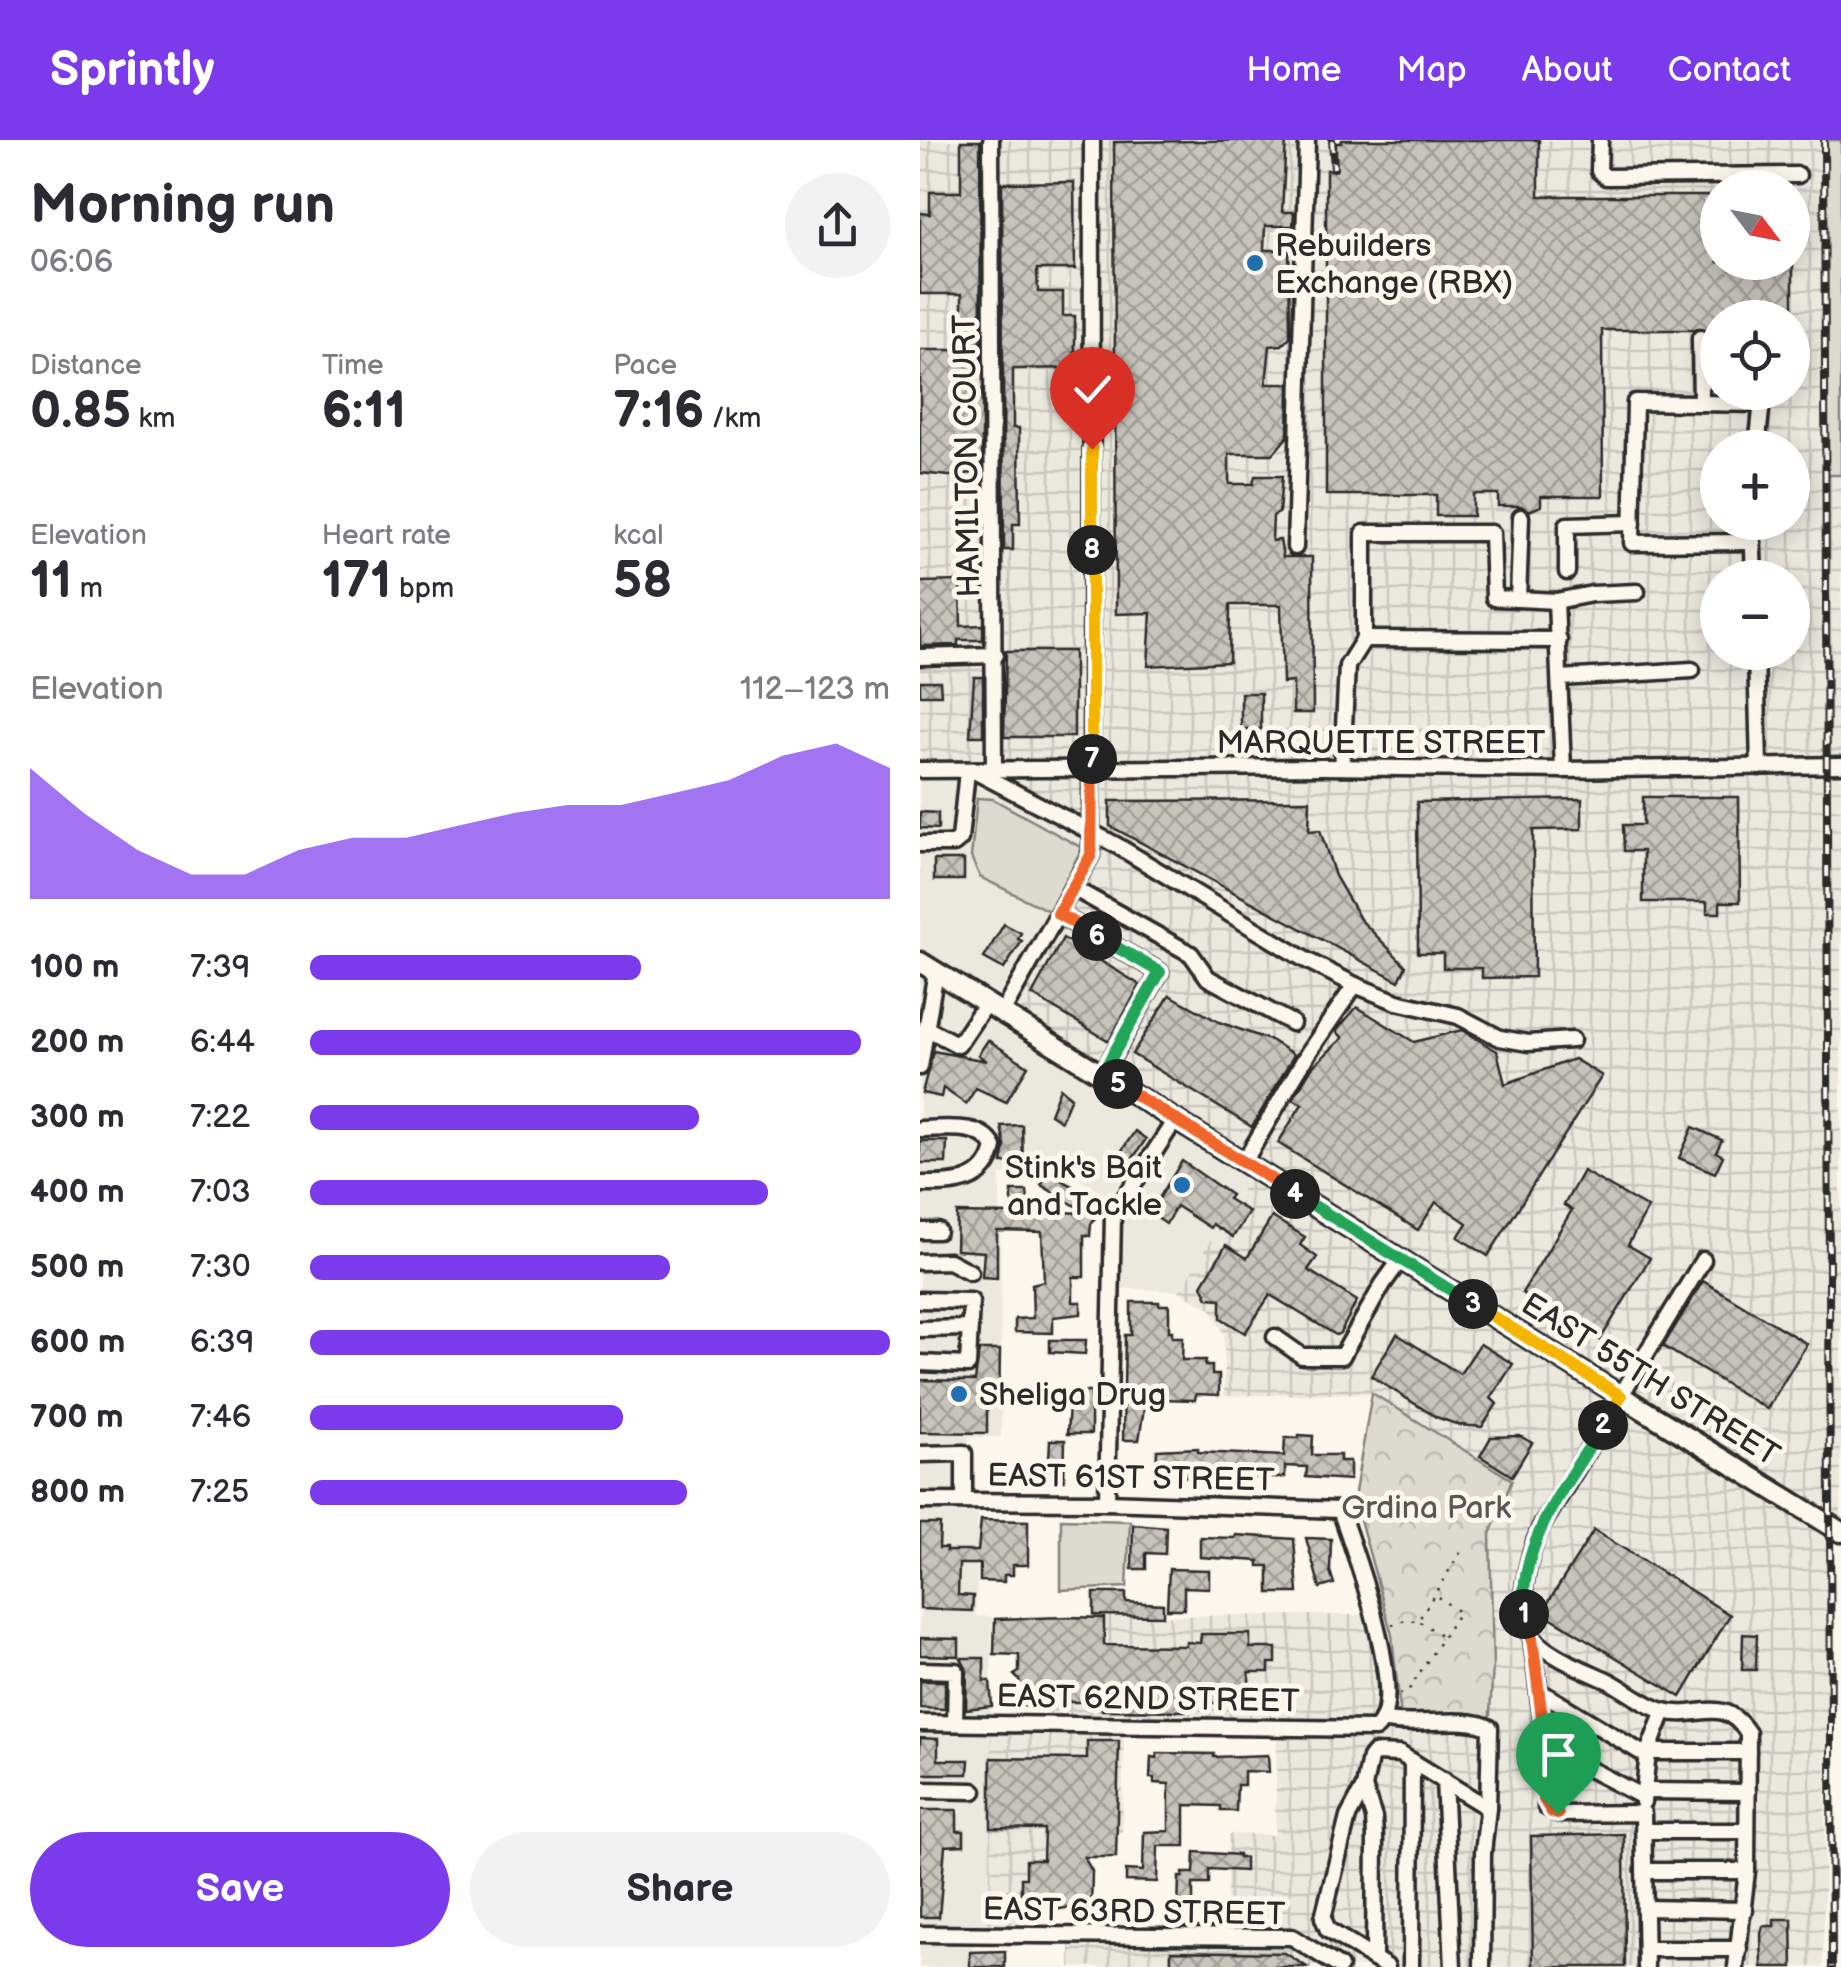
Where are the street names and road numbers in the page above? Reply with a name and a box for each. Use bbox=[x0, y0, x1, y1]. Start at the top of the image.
street label: HAMILTON COURT bbox=[946, 314, 989, 598]
street label: MARQUETTE STREET bbox=[1216, 724, 1546, 763]
street label: EAST 55TH STREET bbox=[1514, 1285, 1786, 1475]
street label: EAST 61ST STREET bbox=[987, 1456, 1275, 1501]
street label: EAST 62ND STREET bbox=[996, 1677, 1300, 1722]
street label: EAST 63RD STREET bbox=[982, 1890, 1286, 1935]

